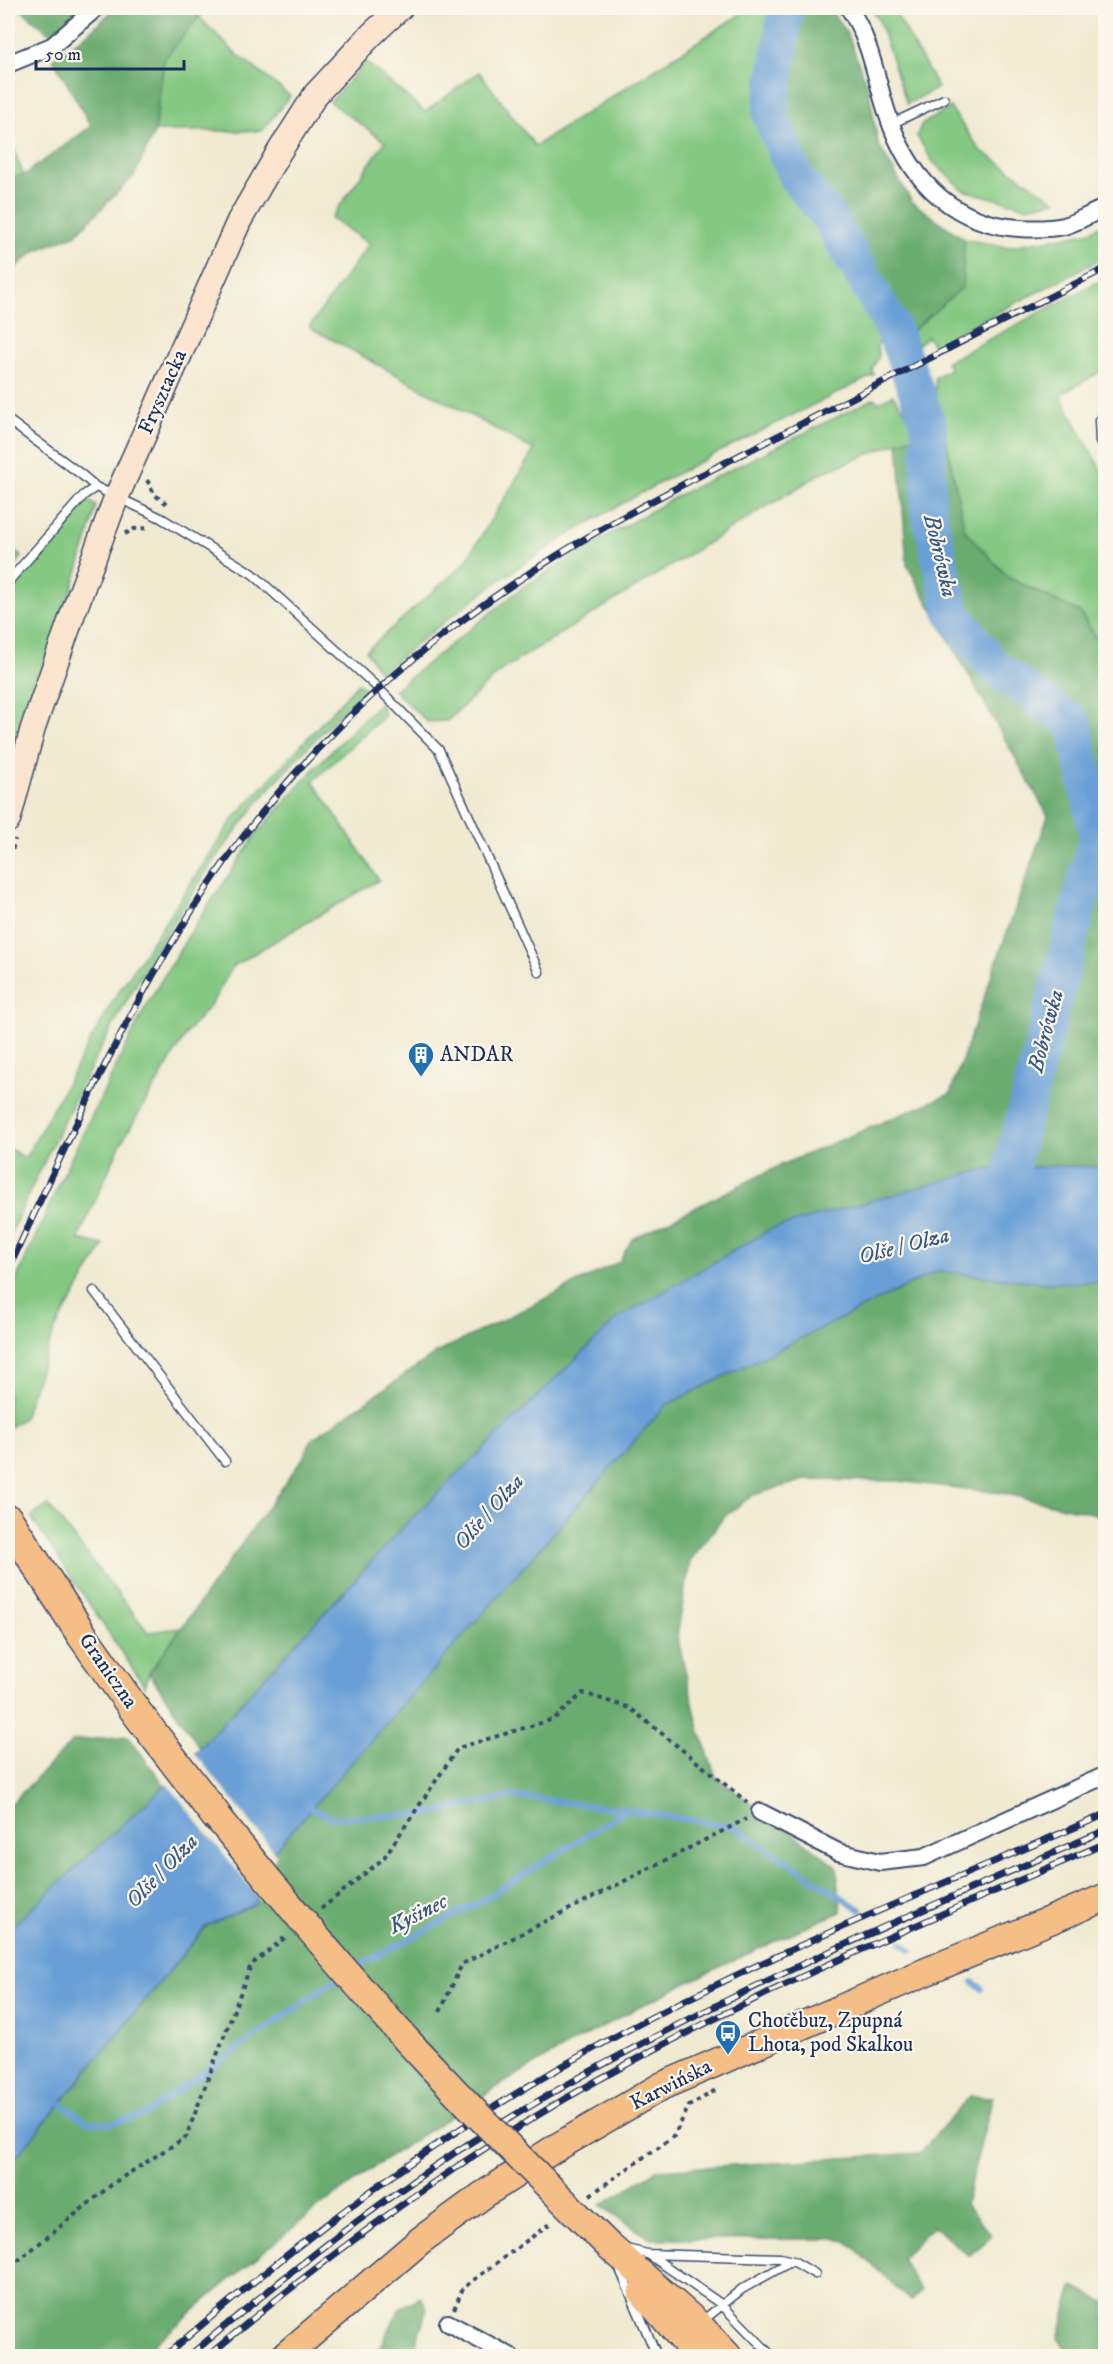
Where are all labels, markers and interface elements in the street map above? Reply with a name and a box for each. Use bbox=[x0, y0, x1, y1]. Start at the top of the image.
scale bar bbox=[36, 33, 184, 71]
text: 50 m bbox=[45, 44, 81, 66]
street label: Frysztacka bbox=[133, 346, 193, 438]
water label: Bobrówka bbox=[917, 511, 963, 600]
water label: Bobrówka bbox=[1022, 987, 1070, 1076]
building icon: ANDAR bbox=[406, 1040, 436, 1078]
place label: ANDAR bbox=[440, 1042, 513, 1068]
water label: Olše / Olza bbox=[856, 1222, 952, 1270]
water label: Olše / Olza bbox=[448, 1469, 530, 1555]
street label: Graniczna bbox=[73, 1628, 143, 1714]
water label: Olše / Olza bbox=[120, 1828, 204, 1914]
water label: Kyšinec bbox=[383, 1887, 453, 1941]
place label: Chotěbuz, Zpupná Lhota, pod Skalkou bbox=[748, 2008, 913, 2058]
bus stop icon: Chotěbuz, Zpupná Lhota, pod Skalkou bbox=[713, 2018, 743, 2056]
street label: Karwińska bbox=[626, 2053, 716, 2117]

